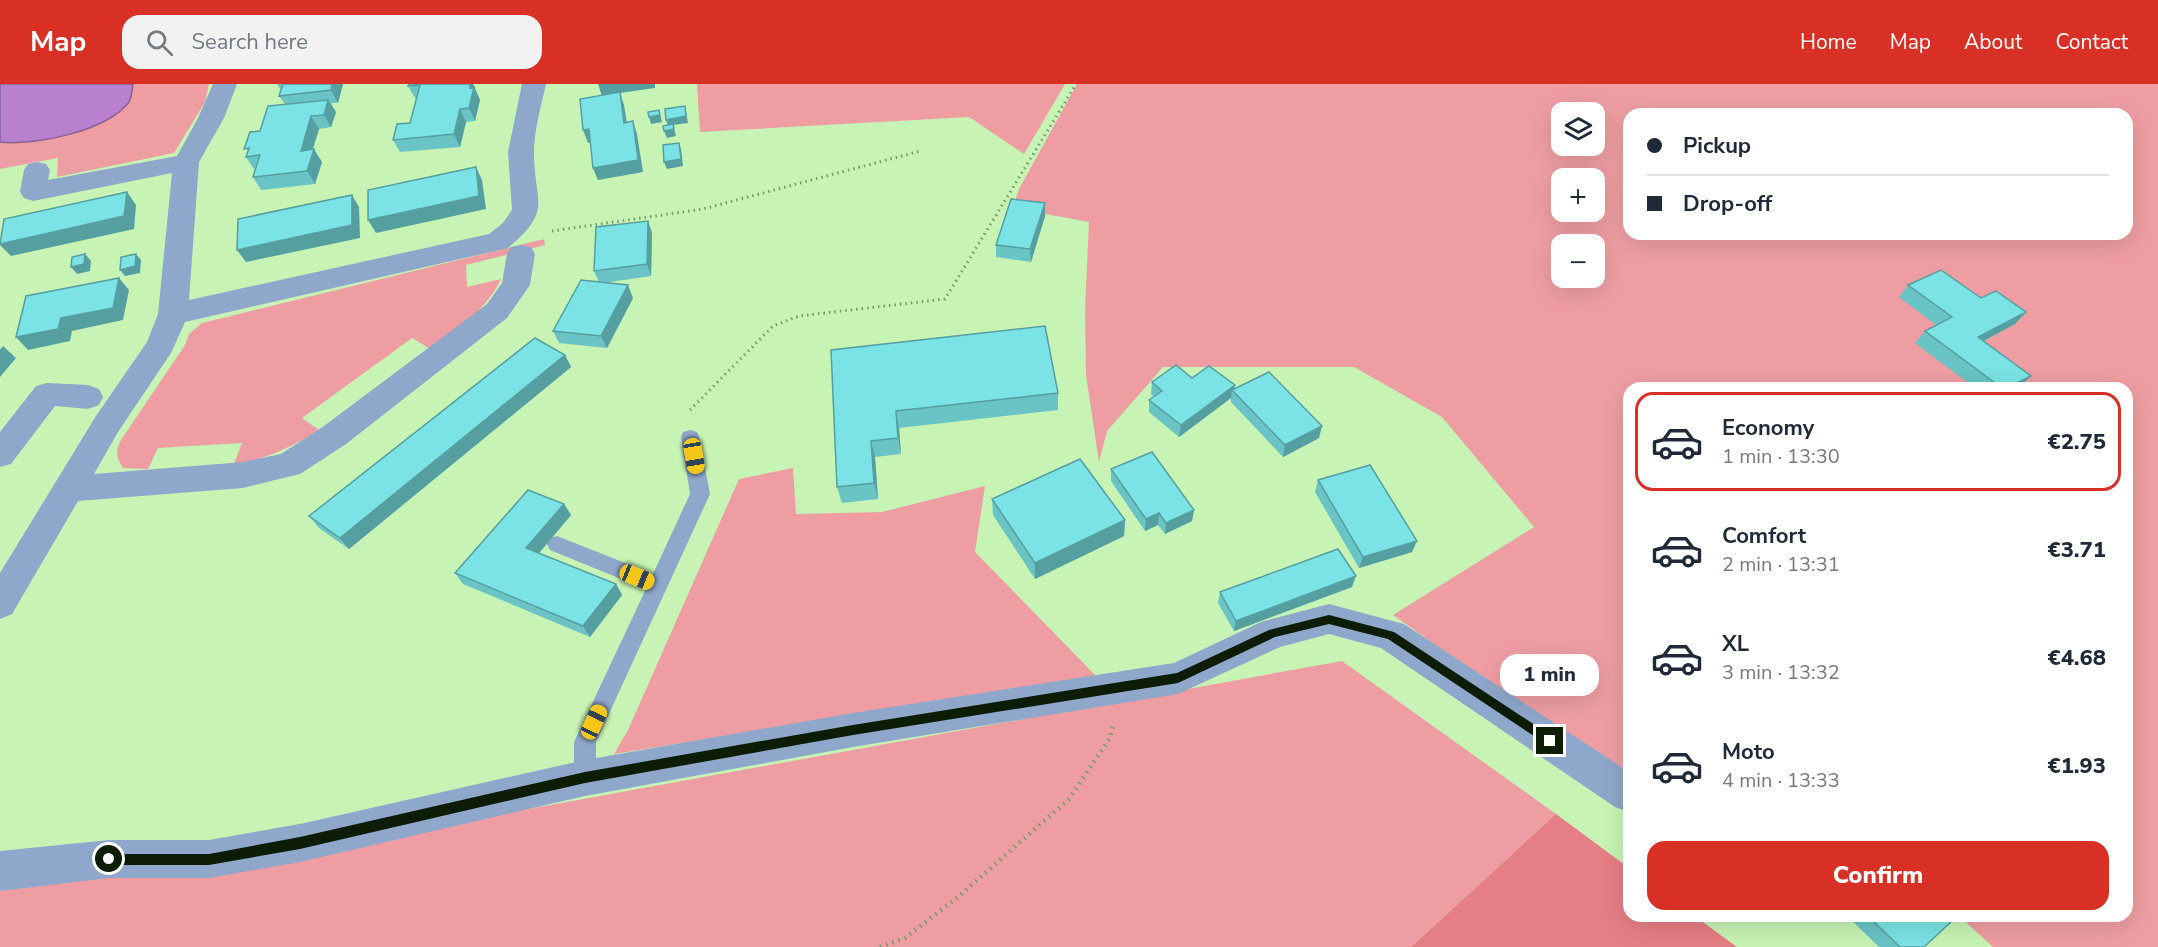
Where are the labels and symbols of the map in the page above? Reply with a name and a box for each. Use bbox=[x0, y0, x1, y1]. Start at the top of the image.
car bbox=[682, 437, 706, 475]
car bbox=[617, 562, 657, 592]
callout: 1 min bbox=[1500, 654, 1600, 696]
car bbox=[578, 702, 610, 742]
route end bbox=[1536, 727, 1563, 754]
route start bbox=[95, 845, 122, 872]

